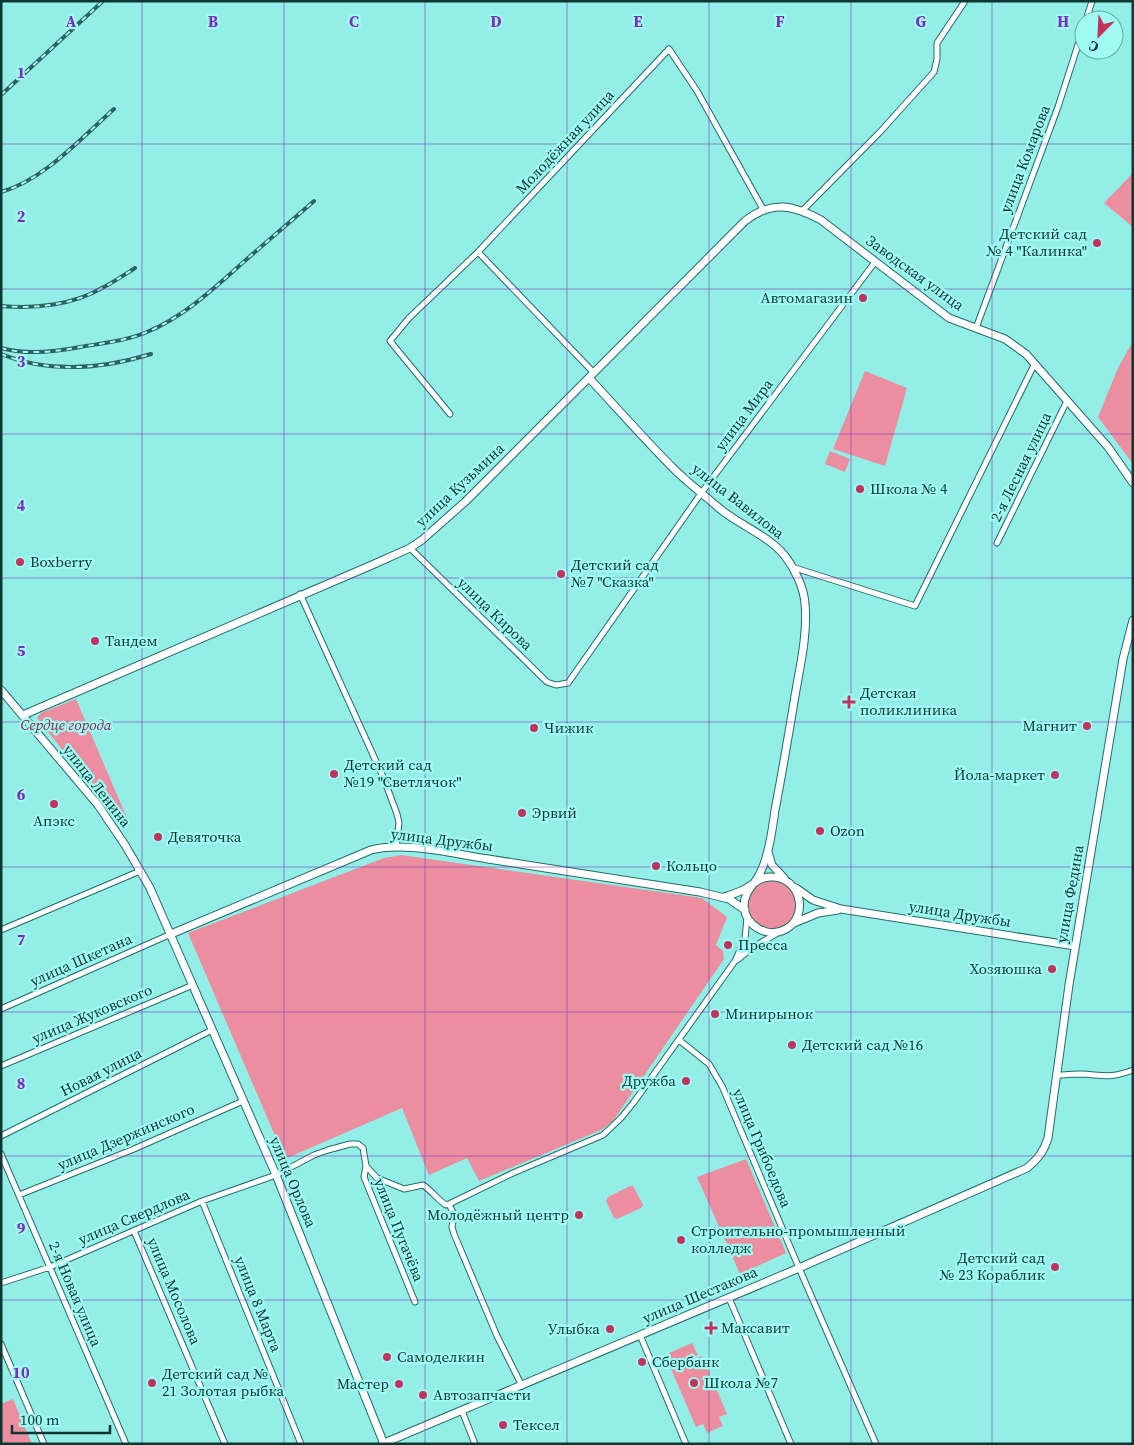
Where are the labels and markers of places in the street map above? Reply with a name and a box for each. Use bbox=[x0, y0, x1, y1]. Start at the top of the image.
place label: Детский сад № 4 "Калинка" bbox=[986, 223, 1087, 261]
marker: Детский сад № 4 "Калинка" bbox=[1091, 237, 1103, 249]
place label: Автомагазин bbox=[760, 287, 853, 308]
marker: Автомагазин bbox=[857, 292, 869, 304]
place label: Школа № 4 bbox=[870, 478, 948, 499]
marker: Школа № 4 bbox=[854, 483, 866, 495]
place label: Boxberry bbox=[30, 551, 92, 572]
place label: Детский сад №7 "Сказка" bbox=[570, 554, 659, 592]
marker: Boxberry bbox=[14, 556, 26, 568]
marker: Детский сад №7 "Сказка" bbox=[555, 568, 567, 580]
place label: Тандем bbox=[105, 630, 158, 651]
marker: Тандем bbox=[89, 635, 101, 647]
place label: Детская поликлиника bbox=[860, 682, 957, 720]
marker: Детская поликлиника bbox=[842, 695, 856, 709]
place label: Магнит bbox=[1023, 715, 1077, 736]
place label: Чижик bbox=[544, 717, 594, 738]
marker: Магнит bbox=[1081, 720, 1093, 732]
marker: Чижик bbox=[528, 722, 540, 734]
place label: Детский сад №19 "Светлячок" bbox=[343, 754, 462, 792]
place label: Йола-маркет bbox=[954, 764, 1045, 785]
marker: Детский сад №19 "Светлячок" bbox=[328, 768, 340, 780]
marker: Йола-маркет bbox=[1049, 769, 1061, 781]
marker: Апэкс bbox=[48, 798, 60, 810]
place label: Эрвий bbox=[532, 802, 577, 823]
marker: Эрвий bbox=[516, 807, 528, 819]
place label: Апэкс bbox=[33, 810, 75, 831]
place label: Ozon bbox=[830, 820, 865, 841]
marker: Ozon bbox=[814, 825, 826, 837]
place label: Девяточка bbox=[168, 826, 242, 847]
marker: Девяточка bbox=[152, 831, 164, 843]
place label: Кольцо bbox=[666, 855, 717, 876]
marker: Кольцо bbox=[650, 860, 662, 872]
place label: Пресса bbox=[738, 934, 788, 955]
marker: Пресса bbox=[722, 939, 734, 951]
place label: Хозяюшка bbox=[970, 958, 1042, 979]
marker: Хозяюшка bbox=[1046, 963, 1058, 975]
place label: Минирынок bbox=[725, 1003, 814, 1024]
marker: Минирынок bbox=[709, 1008, 721, 1020]
place label: Детский сад №16 bbox=[802, 1034, 923, 1055]
marker: Детский сад №16 bbox=[786, 1039, 798, 1051]
place label: Дружба bbox=[622, 1070, 676, 1091]
marker: Дружба bbox=[680, 1075, 692, 1087]
place label: Молодёжный центр bbox=[427, 1204, 569, 1225]
marker: Молодёжный центр bbox=[573, 1209, 585, 1221]
place label: Строительно-промышленный колледж bbox=[691, 1220, 906, 1258]
marker: Строительно-промышленный колледж bbox=[675, 1234, 687, 1246]
place label: Детский сад № 23 Кораблик bbox=[939, 1247, 1046, 1285]
marker: Детский сад № 23 Кораблик bbox=[1049, 1261, 1061, 1273]
place label: Максавит bbox=[721, 1317, 790, 1338]
place label: Улыбка bbox=[548, 1318, 600, 1339]
marker: Максавит bbox=[705, 1322, 717, 1334]
marker: Улыбка bbox=[604, 1323, 616, 1335]
place label: Самоделкин bbox=[397, 1346, 485, 1367]
marker: Самоделкин bbox=[381, 1351, 393, 1363]
place label: Сбербанк bbox=[652, 1351, 720, 1372]
marker: Сбербанк bbox=[636, 1356, 648, 1368]
place label: Детский сад № 21 Золотая рыбка bbox=[162, 1363, 285, 1401]
place label: Школа №7 bbox=[704, 1372, 778, 1393]
place label: Мастер bbox=[337, 1373, 389, 1394]
marker: Детский сад № 21 Золотая рыбка bbox=[146, 1377, 158, 1389]
marker: Школа №7 bbox=[688, 1377, 700, 1389]
marker: Мастер bbox=[393, 1378, 405, 1390]
place label: Автозапчасти bbox=[433, 1384, 531, 1405]
marker: Автозапчасти bbox=[417, 1389, 429, 1401]
place label: Тексел bbox=[513, 1414, 560, 1435]
marker: Тексел bbox=[497, 1419, 509, 1431]

